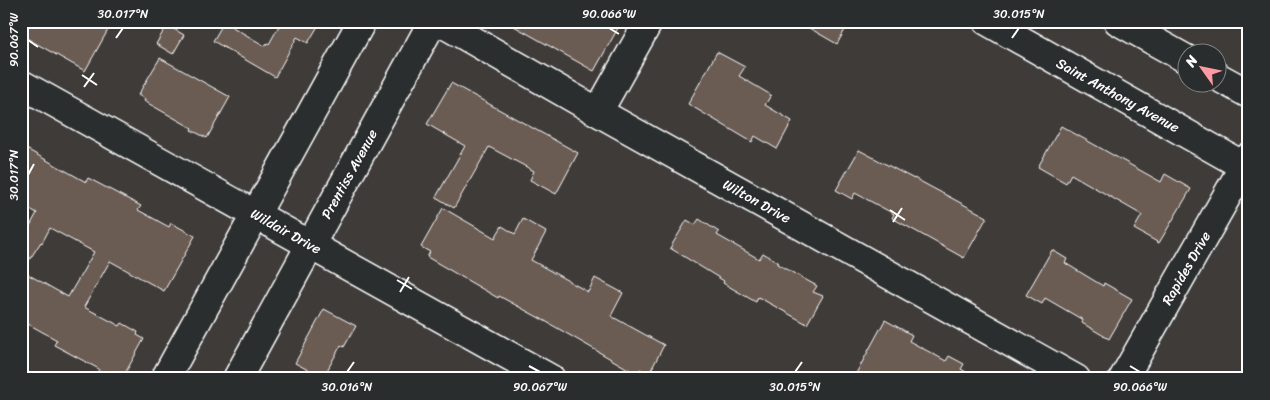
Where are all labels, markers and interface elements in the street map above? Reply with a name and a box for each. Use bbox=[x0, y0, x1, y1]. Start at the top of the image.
text: 30.017°N bbox=[98, 3, 149, 25]
text: 90.066°W bbox=[582, 3, 637, 25]
text: 30.015°N bbox=[993, 3, 1045, 25]
text: 90.067°W bbox=[3, 12, 25, 67]
north arrow bbox=[1178, 42, 1228, 92]
text: N bbox=[1178, 50, 1205, 73]
street label: Saint Anthony Avenue bbox=[1051, 51, 1184, 140]
street label: Prentiss Avenue bbox=[314, 125, 385, 224]
text: 30.017°N bbox=[3, 149, 25, 200]
street label: Wilton Drive bbox=[718, 172, 796, 231]
street label: Wildair Drive bbox=[246, 202, 326, 261]
street label: Rapides Drive bbox=[1155, 226, 1218, 310]
text: 30.016°N bbox=[322, 376, 373, 398]
text: 90.067°W bbox=[513, 376, 568, 398]
text: 30.015°N bbox=[769, 376, 821, 398]
text: 90.066°W bbox=[1113, 376, 1168, 398]

